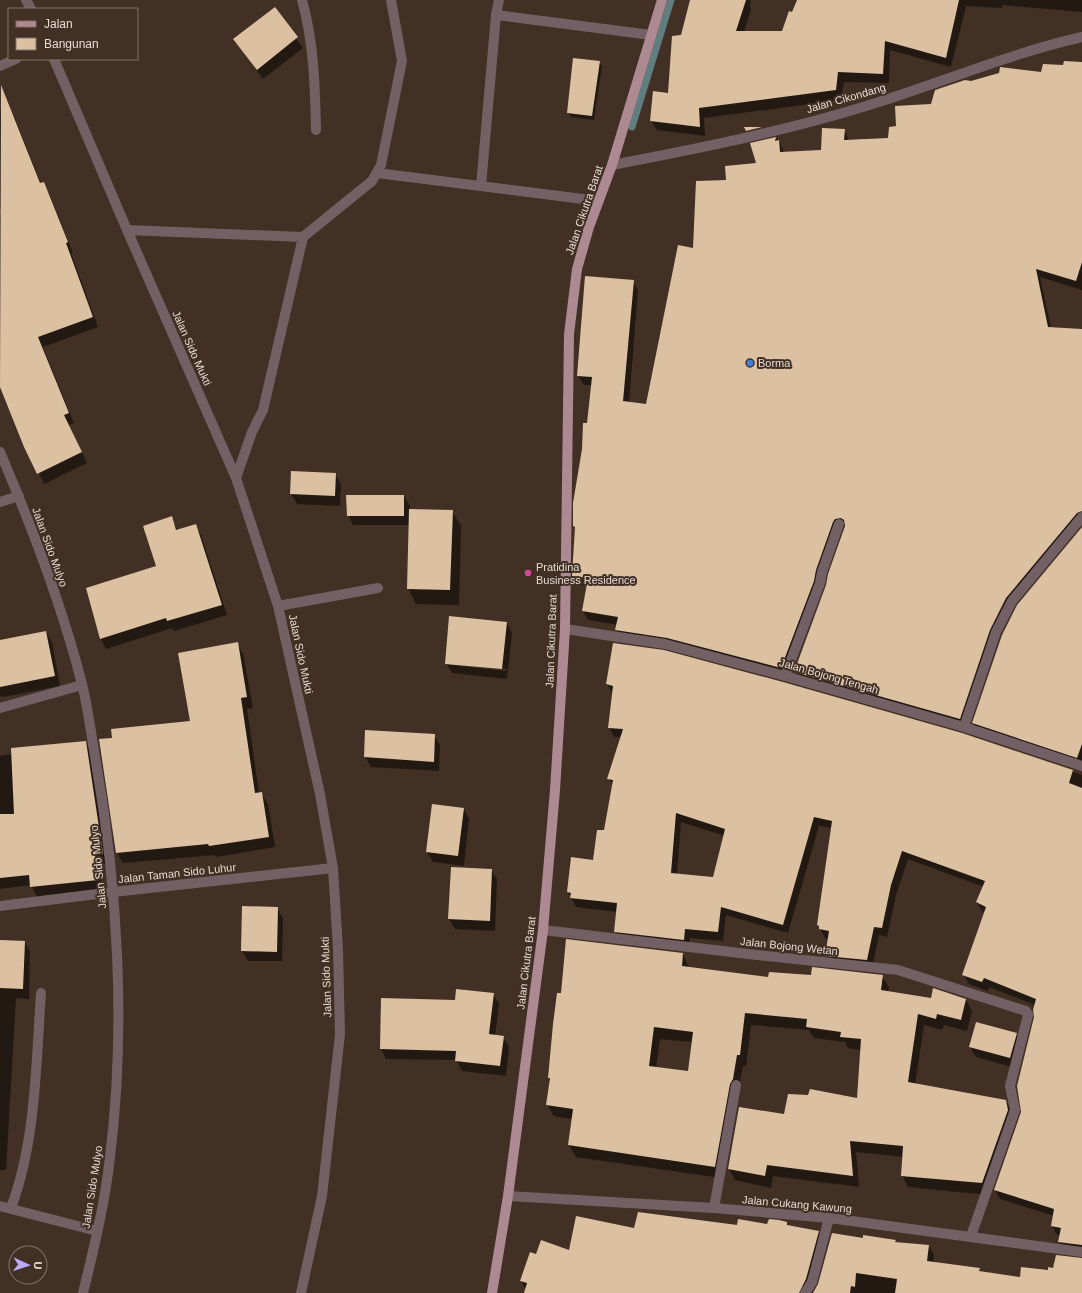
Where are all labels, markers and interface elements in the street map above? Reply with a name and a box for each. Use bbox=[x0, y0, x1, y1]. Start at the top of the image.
legend bbox=[8, 8, 138, 60]
text: Jalan bbox=[44, 17, 73, 31]
text: Bangunan bbox=[44, 37, 99, 51]
street label: Jalan Cikondang bbox=[805, 81, 887, 115]
street label: Jalan Cikutra Barat bbox=[563, 164, 605, 256]
street label: Jalan Sido Mukti bbox=[170, 309, 214, 387]
place label: Borma bbox=[758, 357, 791, 369]
marker: Borma bbox=[745, 358, 755, 368]
street label: Jalan Sido Mulyo bbox=[30, 506, 70, 588]
place label: Pratidina Business Residence bbox=[536, 561, 636, 586]
marker: Pratidina Business Residence bbox=[523, 568, 533, 578]
street label: Jalan Cikutra Barat bbox=[543, 594, 559, 688]
street label: Jalan Sido Mukti bbox=[287, 613, 315, 695]
street label: Jalan Bojong Tengah bbox=[778, 656, 880, 696]
street label: Jalan Sido Mulyo bbox=[88, 825, 108, 909]
street label: Jalan Taman Sido Luhur bbox=[117, 861, 237, 885]
street label: Jalan Cikutra Barat bbox=[514, 916, 538, 1010]
street label: Jalan Bojong Wetan bbox=[740, 935, 838, 957]
street label: Jalan Sido Mukti bbox=[319, 936, 333, 1018]
street label: Jalan Sido Mulyo bbox=[80, 1145, 104, 1229]
street label: Jalan Cukang Kawung bbox=[742, 1193, 852, 1215]
north arrow bbox=[8, 1245, 48, 1285]
text: U bbox=[32, 1261, 44, 1270]

